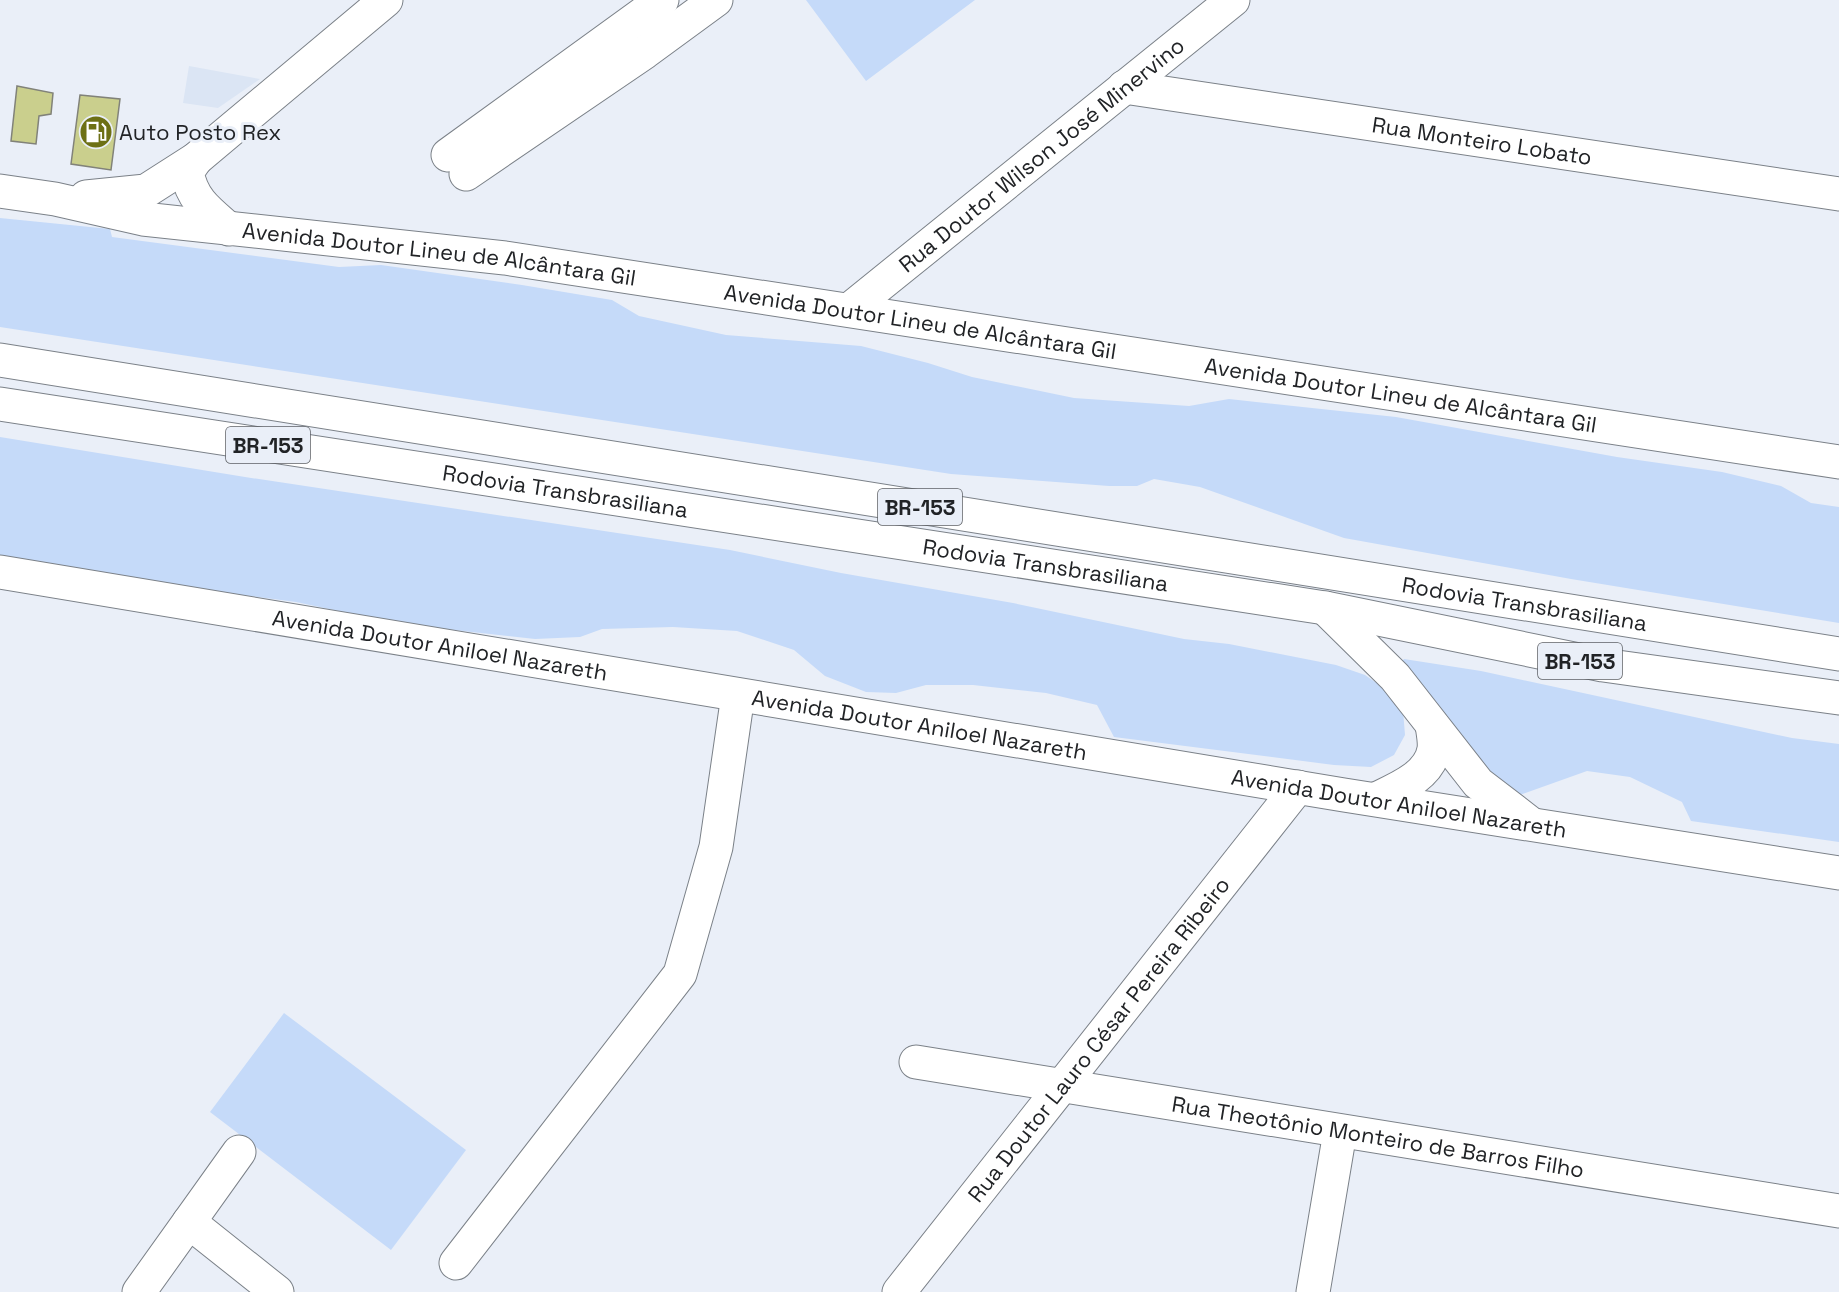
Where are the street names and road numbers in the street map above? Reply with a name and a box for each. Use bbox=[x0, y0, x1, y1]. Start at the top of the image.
street label: Rua Doutor Wilson José Minervino bbox=[893, 31, 1190, 278]
street label: Rua Monteiro Lobato bbox=[1370, 110, 1594, 171]
street label: Avenida Doutor Lineu de Alcântara Gil bbox=[241, 216, 638, 292]
street label: Avenida Doutor Lineu de Alcântara Gil bbox=[722, 278, 1118, 365]
street label: Avenida Doutor Lineu de Alcântara Gil bbox=[1203, 351, 1599, 439]
road number: BR-153 bbox=[226, 427, 310, 463]
street label: Rodovia Transbrasiliana bbox=[441, 458, 690, 524]
road number: BR-153 bbox=[878, 489, 962, 525]
street label: Rodovia Transbrasiliana bbox=[921, 532, 1171, 598]
street label: Rodovia Transbrasiliana bbox=[1400, 570, 1650, 637]
street label: Avenida Doutor Aniloel Nazareth bbox=[270, 603, 610, 687]
road number: BR-153 bbox=[1538, 643, 1622, 679]
street label: Avenida Doutor Aniloel Nazareth bbox=[750, 683, 1089, 766]
street label: Avenida Doutor Aniloel Nazareth bbox=[1229, 763, 1569, 844]
street label: Rua Doutor Lauro César Pereira Ribeiro bbox=[962, 871, 1236, 1208]
street label: Rua Theotônio Monteiro de Barros Filho bbox=[1170, 1090, 1586, 1184]

